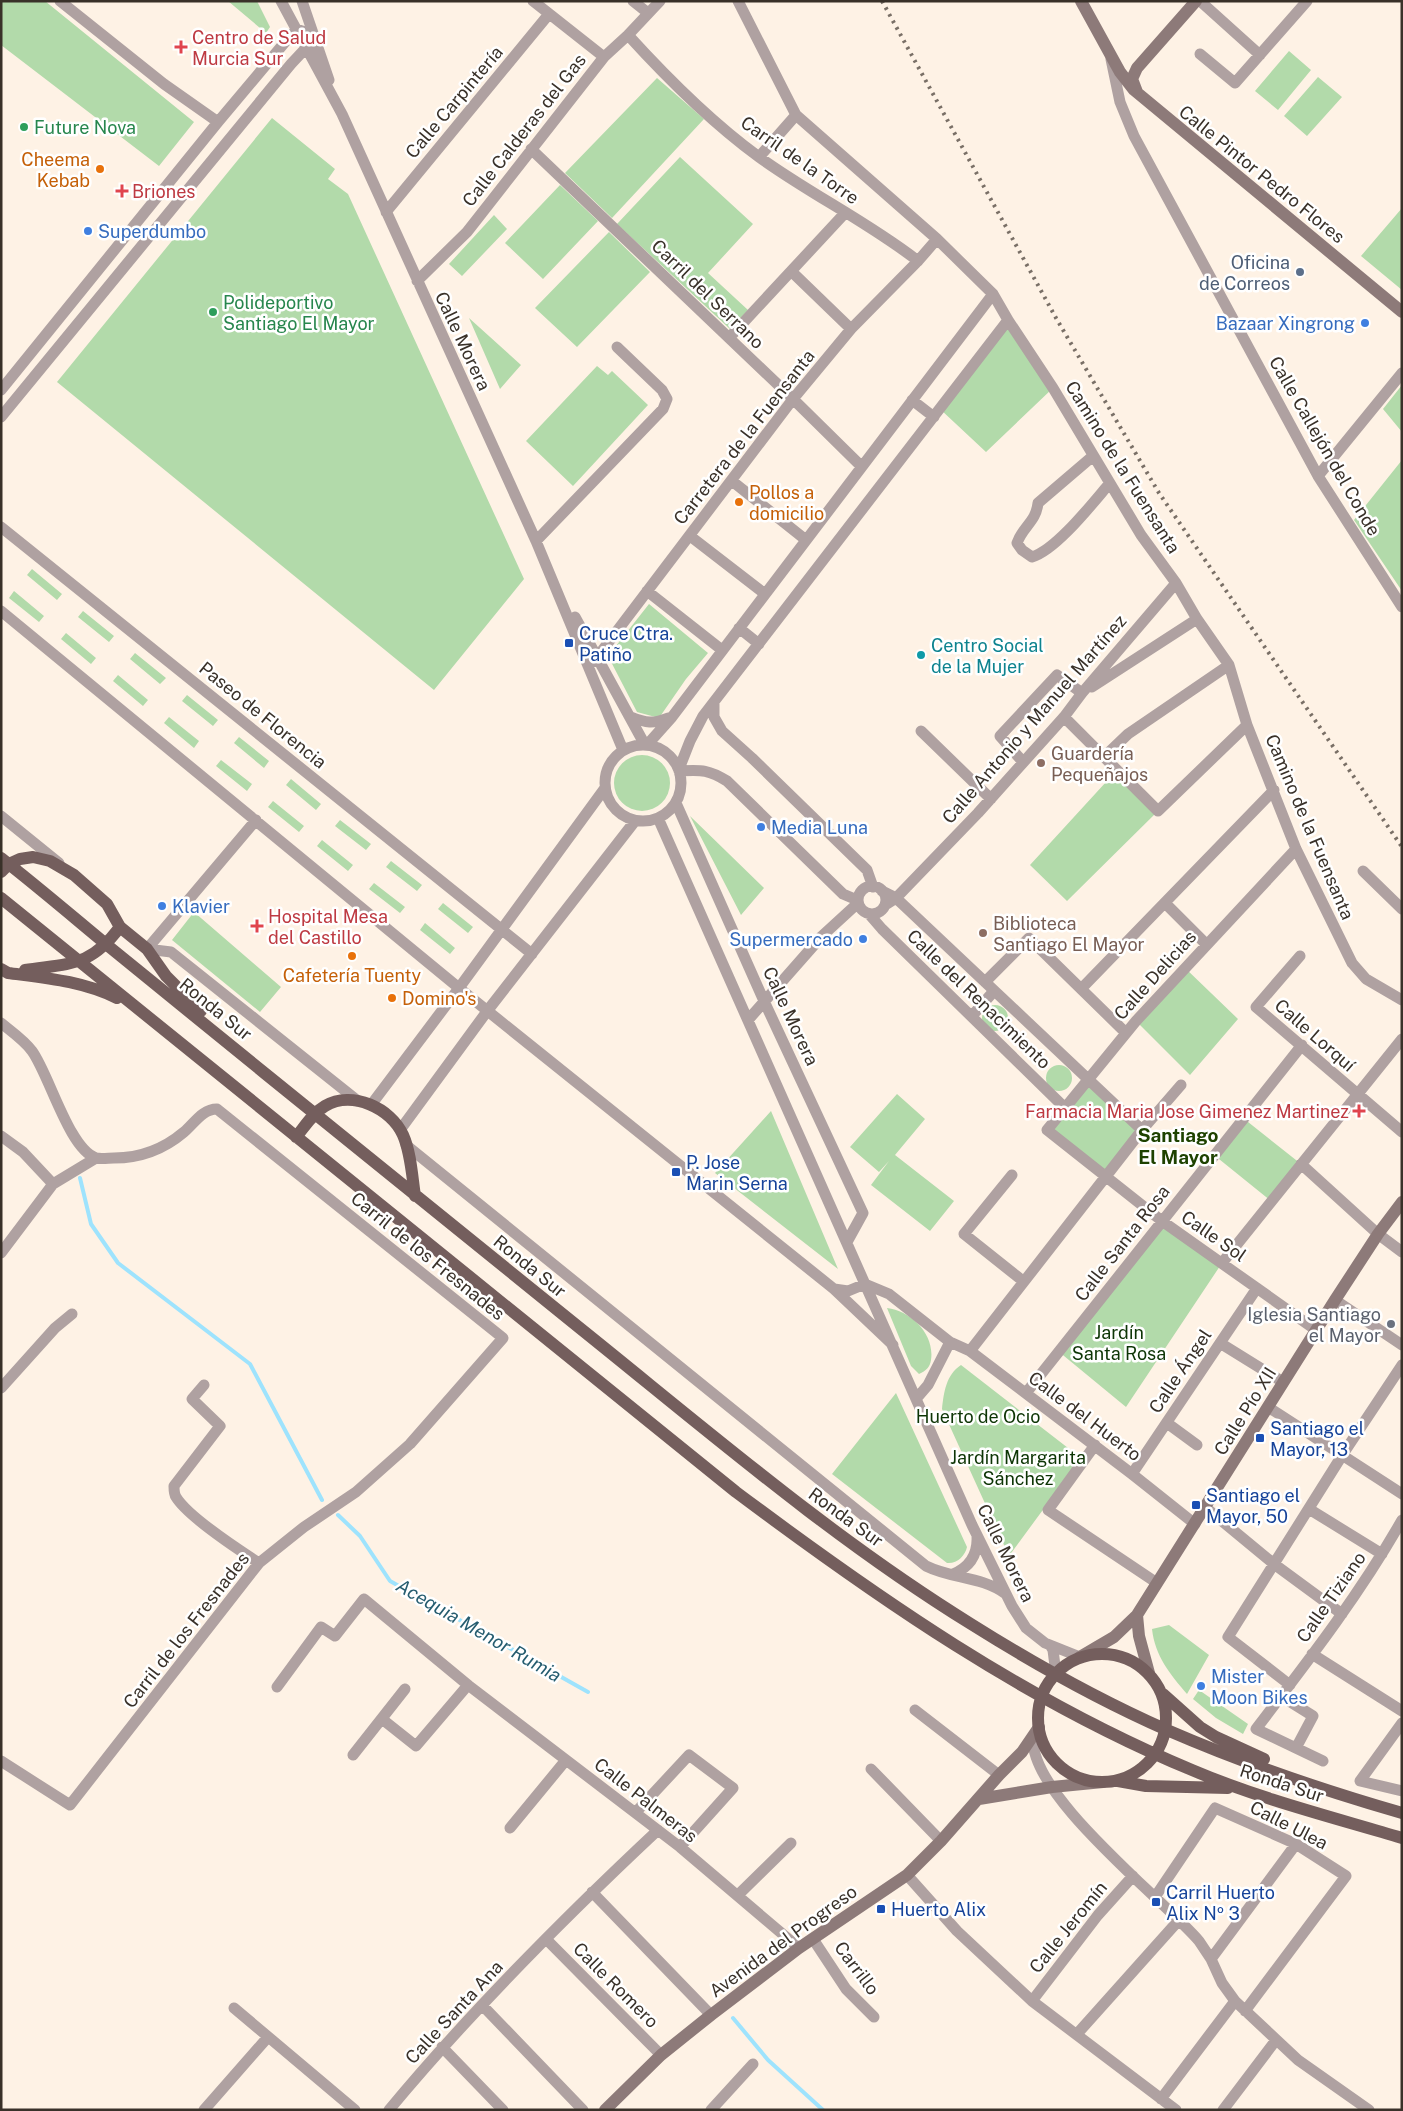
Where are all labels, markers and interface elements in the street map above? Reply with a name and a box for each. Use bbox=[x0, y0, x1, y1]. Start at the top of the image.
place label: Centro de Salud Murcia Sur bbox=[192, 27, 326, 69]
marker: Centro de Salud Murcia Sur bbox=[174, 40, 188, 54]
street label: Calle Carpintería bbox=[401, 42, 507, 162]
street label: Calle Calderas del Gas bbox=[458, 50, 590, 210]
street label: Calle Pintor Pedro Flores bbox=[1175, 101, 1349, 247]
street label: Carril de la Torre bbox=[737, 112, 863, 208]
place label: Future Nova bbox=[34, 117, 136, 138]
marker: Future Nova bbox=[18, 121, 30, 133]
place label: Cheema Kebab bbox=[21, 149, 90, 191]
marker: Cheema Kebab bbox=[94, 163, 106, 175]
place label: Briones bbox=[132, 181, 195, 202]
marker: Briones bbox=[116, 185, 128, 197]
place label: Superdumbo bbox=[98, 221, 206, 242]
marker: Superdumbo bbox=[82, 225, 94, 237]
street label: Carril del Serrano bbox=[648, 235, 768, 353]
place label: Oficina de Correos bbox=[1199, 252, 1290, 294]
marker: Oficina de Correos bbox=[1294, 266, 1306, 278]
street label: Calle Morera bbox=[431, 288, 495, 394]
place label: Polideportivo Santiago El Mayor bbox=[223, 292, 375, 334]
marker: Polideportivo Santiago El Mayor bbox=[207, 306, 219, 318]
place label: Bazaar Xingrong bbox=[1216, 313, 1355, 334]
marker: Bazaar Xingrong bbox=[1359, 317, 1371, 329]
street label: Carretera de la Fuensanta bbox=[669, 345, 819, 529]
street label: Calle Callejón del Conde bbox=[1265, 353, 1385, 539]
street label: Camino de la Fuensanta bbox=[1061, 377, 1185, 557]
place label: Pollos a domicilio bbox=[749, 482, 824, 524]
marker: Pollos a domicilio bbox=[733, 496, 745, 508]
street label: Calle Antonio y Manuel Martínez bbox=[938, 610, 1130, 828]
place label: Cruce Ctra. Patiño bbox=[579, 623, 673, 665]
place label: Centro Social de la Mujer bbox=[931, 635, 1044, 677]
marker: Cruce Ctra. Patiño bbox=[563, 637, 575, 649]
marker: Centro Social de la Mujer bbox=[915, 649, 927, 661]
street label: Paseo de Florencia bbox=[195, 657, 331, 773]
street label: Camino de la Fuensanta bbox=[1261, 731, 1359, 923]
place label: Guardería Pequeñajos bbox=[1051, 743, 1148, 785]
marker: Guardería Pequeñajos bbox=[1035, 757, 1047, 769]
place label: Media Luna bbox=[771, 817, 868, 838]
marker: Media Luna bbox=[755, 821, 767, 833]
place label: Klavier bbox=[172, 896, 230, 917]
marker: Klavier bbox=[156, 900, 168, 912]
place label: Hospital Mesa del Castillo bbox=[268, 906, 388, 948]
place label: Biblioteca Santiago El Mayor bbox=[993, 913, 1145, 955]
marker: Hospital Mesa del Castillo bbox=[250, 919, 264, 933]
street label: Calle del Renacimiento bbox=[903, 925, 1055, 1073]
street label: Calle Delicias bbox=[1110, 926, 1200, 1024]
marker: Biblioteca Santiago El Mayor bbox=[977, 927, 989, 939]
place label: Supermercado bbox=[729, 929, 853, 950]
marker: Supermercado bbox=[857, 933, 869, 945]
marker: Cafetería Tuenty bbox=[346, 950, 358, 962]
street label: Calle Morera bbox=[759, 963, 823, 1069]
place label: Cafetería Tuenty bbox=[283, 965, 422, 986]
street label: Ronda Sur bbox=[176, 973, 256, 1045]
place label: Domino's bbox=[402, 988, 476, 1009]
marker: Domino's bbox=[386, 992, 398, 1004]
street label: Calle Lorquí bbox=[1271, 994, 1360, 1076]
place label: Farmacia Maria Jose Gimenez Martinez bbox=[1025, 1101, 1349, 1122]
marker: Farmacia Maria Jose Gimenez Martinez bbox=[1353, 1105, 1365, 1117]
district label: Santiago El Mayor bbox=[1137, 1124, 1219, 1168]
place label: P. Jose Marin Serna bbox=[686, 1152, 788, 1194]
marker: P. Jose Marin Serna bbox=[670, 1166, 682, 1178]
street label: Calle Santa Rosa bbox=[1070, 1181, 1174, 1305]
street label: Carril de los Fresnades bbox=[347, 1188, 509, 1324]
street label: Calle Sol bbox=[1177, 1206, 1251, 1266]
street label: Ronda Sur bbox=[490, 1230, 570, 1302]
place label: Iglesia Santiago el Mayor bbox=[1247, 1304, 1381, 1346]
marker: Iglesia Santiago el Mayor bbox=[1385, 1318, 1397, 1330]
park label: Jardín Santa Rosa bbox=[1072, 1322, 1166, 1364]
street label: Calle Ángel bbox=[1143, 1325, 1216, 1417]
street label: Calle Pío XII bbox=[1210, 1363, 1280, 1459]
street label: Calle del Huerto bbox=[1025, 1367, 1145, 1465]
park label: Huerto de Ocio bbox=[916, 1406, 1040, 1427]
place label: Santiago el Mayor, 13 bbox=[1270, 1418, 1364, 1460]
marker: Santiago el Mayor, 13 bbox=[1254, 1432, 1266, 1444]
park label: Jardín Margarita Sánchez bbox=[950, 1447, 1086, 1489]
street label: Ronda Sur bbox=[805, 1483, 887, 1551]
place label: Santiago el Mayor, 50 bbox=[1206, 1485, 1300, 1527]
marker: Santiago el Mayor, 50 bbox=[1190, 1499, 1202, 1511]
street label: Calle Morera bbox=[973, 1500, 1039, 1606]
street label: Carril de los Fresnades bbox=[119, 1548, 253, 1712]
street label: Calle Tiziano bbox=[1292, 1548, 1370, 1646]
water label: Acequia Menor Rumia bbox=[393, 1574, 565, 1686]
place label: Mister Moon Bikes bbox=[1211, 1666, 1308, 1708]
marker: Mister Moon Bikes bbox=[1195, 1680, 1207, 1692]
street label: Calle Palmeras bbox=[590, 1753, 702, 1847]
street label: Ronda Sur bbox=[1237, 1760, 1327, 1806]
street label: Calle Ulea bbox=[1247, 1796, 1331, 1854]
street label: Calle Jeromín bbox=[1025, 1877, 1111, 1977]
street label: Avenida del Progreso bbox=[705, 1880, 861, 2002]
place label: Carril Huerto Alix Nº 3 bbox=[1166, 1882, 1275, 1924]
marker: Carril Huerto Alix Nº 3 bbox=[1150, 1896, 1162, 1908]
place label: Huerto Alix bbox=[891, 1899, 986, 1920]
marker: Huerto Alix bbox=[875, 1903, 887, 1915]
street label: Carrillo bbox=[830, 1937, 884, 1999]
street label: Calle Romero bbox=[569, 1938, 663, 2032]
street label: Calle Santa Ana bbox=[401, 1956, 507, 2068]

